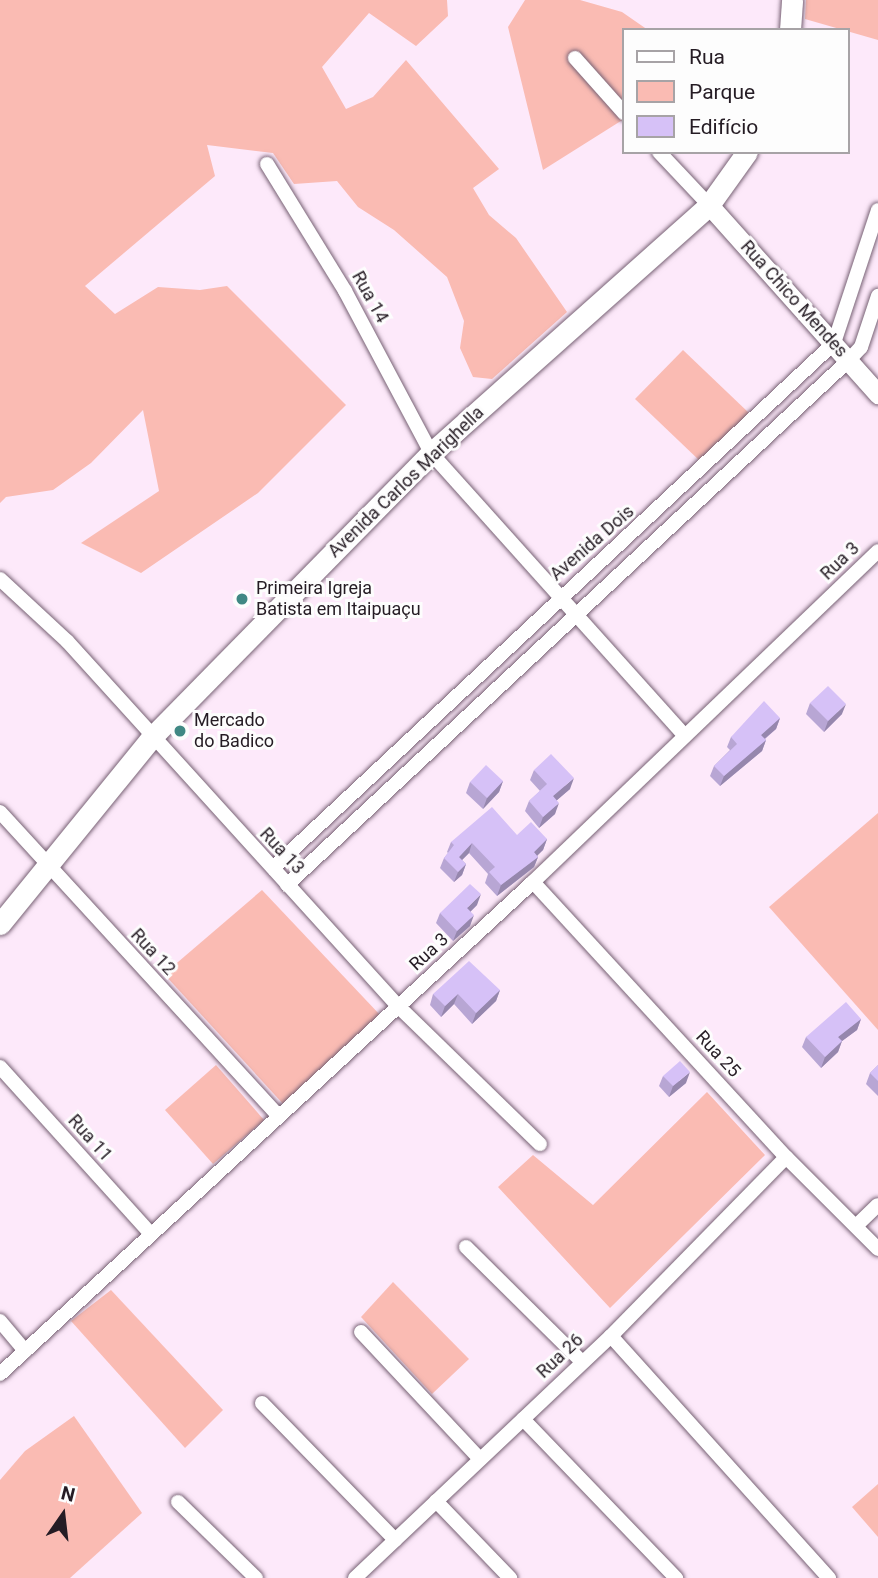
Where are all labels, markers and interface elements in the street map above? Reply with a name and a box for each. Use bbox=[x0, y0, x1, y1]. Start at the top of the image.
legend bbox=[622, 28, 850, 154]
text: Rua bbox=[689, 45, 725, 69]
text: Parque bbox=[689, 80, 755, 104]
text: Edifício bbox=[689, 115, 758, 139]
street label: Rua Chico Mendes bbox=[736, 236, 852, 362]
street label: Rua 14 bbox=[347, 267, 393, 327]
street label: Avenida Carlos Marighella bbox=[324, 402, 488, 562]
street label: Avenida Dois bbox=[546, 501, 638, 585]
street label: Rua 3 bbox=[816, 537, 864, 585]
place label: Primeira Igreja Batista em Itaipuaçu bbox=[256, 578, 421, 620]
marker: Primeira Igreja Batista em Itaipuaçu bbox=[234, 591, 250, 607]
place label: Mercado do Badico bbox=[194, 710, 274, 752]
marker: Mercado do Badico bbox=[172, 723, 188, 739]
street label: Rua 13 bbox=[255, 823, 309, 879]
street label: Rua 12 bbox=[126, 924, 180, 980]
street label: Rua 3 bbox=[405, 929, 453, 975]
street label: Rua 25 bbox=[691, 1026, 745, 1082]
street label: Rua 11 bbox=[63, 1110, 117, 1166]
street label: Rua 26 bbox=[532, 1329, 588, 1383]
north arrow bbox=[28, 1480, 98, 1550]
text: N bbox=[59, 1481, 77, 1507]

